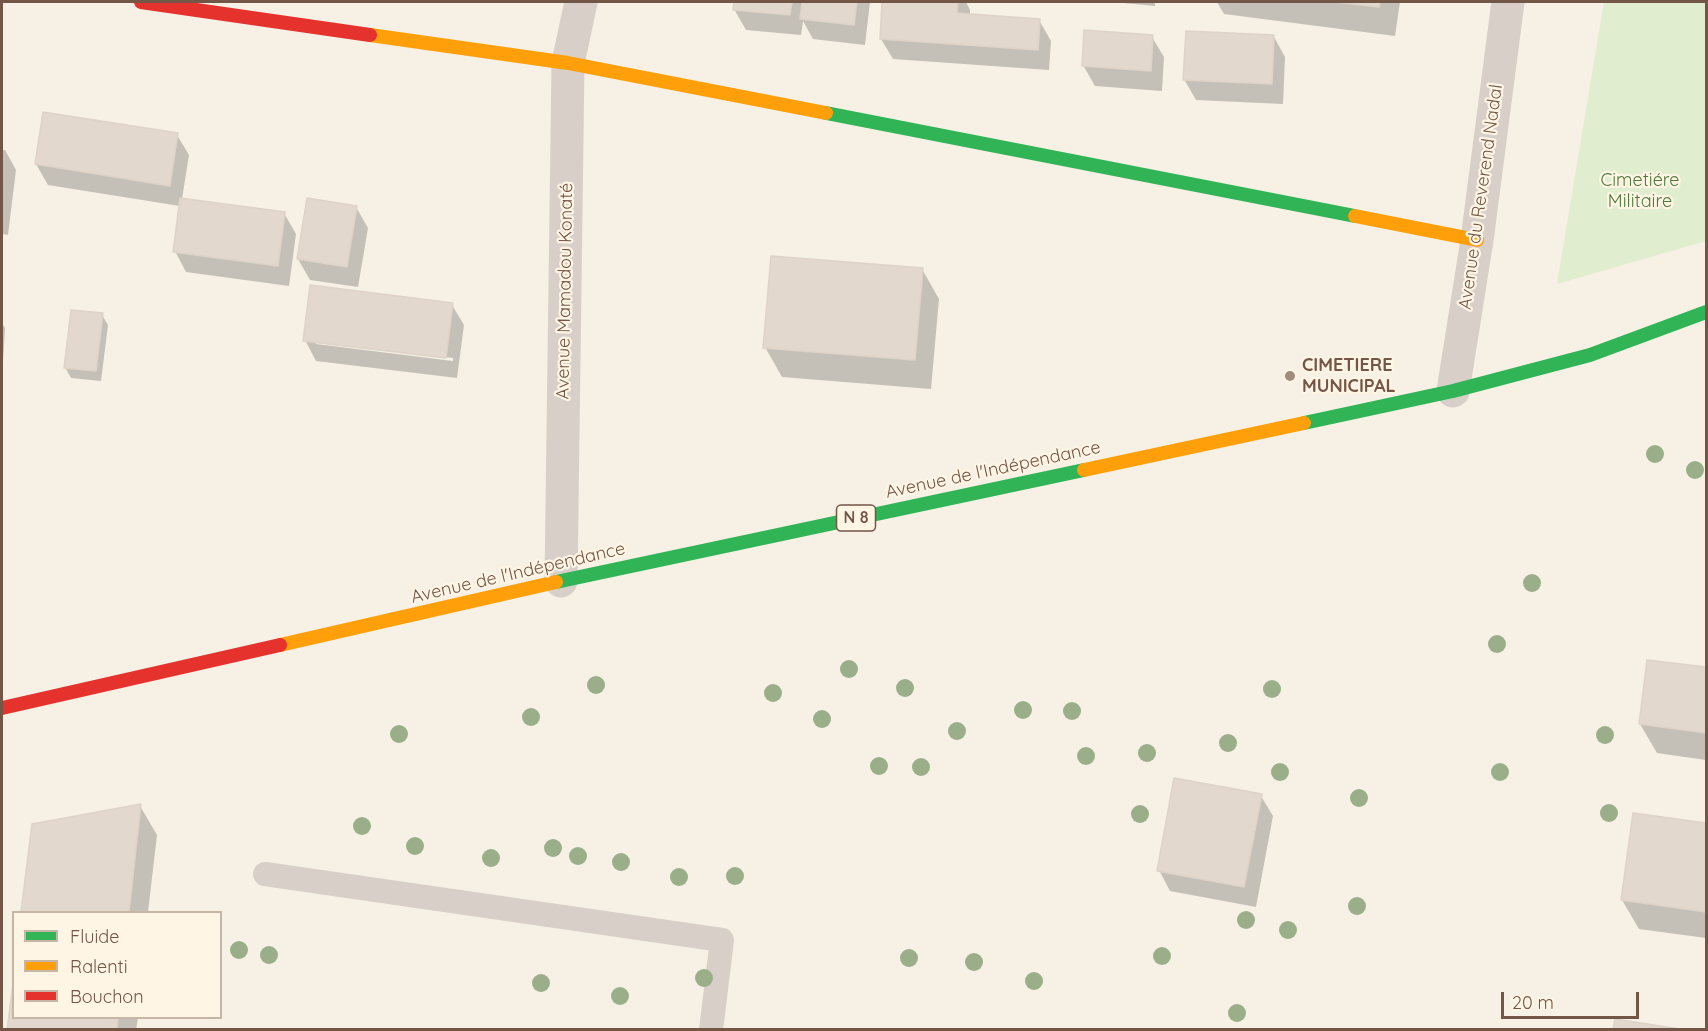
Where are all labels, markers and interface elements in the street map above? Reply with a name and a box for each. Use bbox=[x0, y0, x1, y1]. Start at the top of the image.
street label: Avenue du Reverend Nadal bbox=[1454, 83, 1508, 311]
park label: Cimetiére Militaire bbox=[1600, 170, 1680, 213]
street label: Avenue Mamadou Konaté bbox=[552, 182, 578, 400]
place label: CIMETIERE MUNICIPAL bbox=[1302, 355, 1396, 398]
marker: CIMETIERE MUNICIPAL bbox=[1283, 369, 1297, 383]
street label: Avenue de l'Indépendance bbox=[884, 437, 1102, 503]
road number: N 8 bbox=[836, 505, 876, 531]
street label: Avenue de l'Indépendance bbox=[409, 538, 627, 608]
legend bbox=[12, 911, 222, 1019]
text: Fluide bbox=[70, 925, 119, 948]
text: Ralenti bbox=[70, 955, 128, 978]
scale bar bbox=[1504, 980, 1642, 1018]
text: Bouchon bbox=[70, 985, 144, 1008]
text: 20 m bbox=[1512, 991, 1554, 1014]

